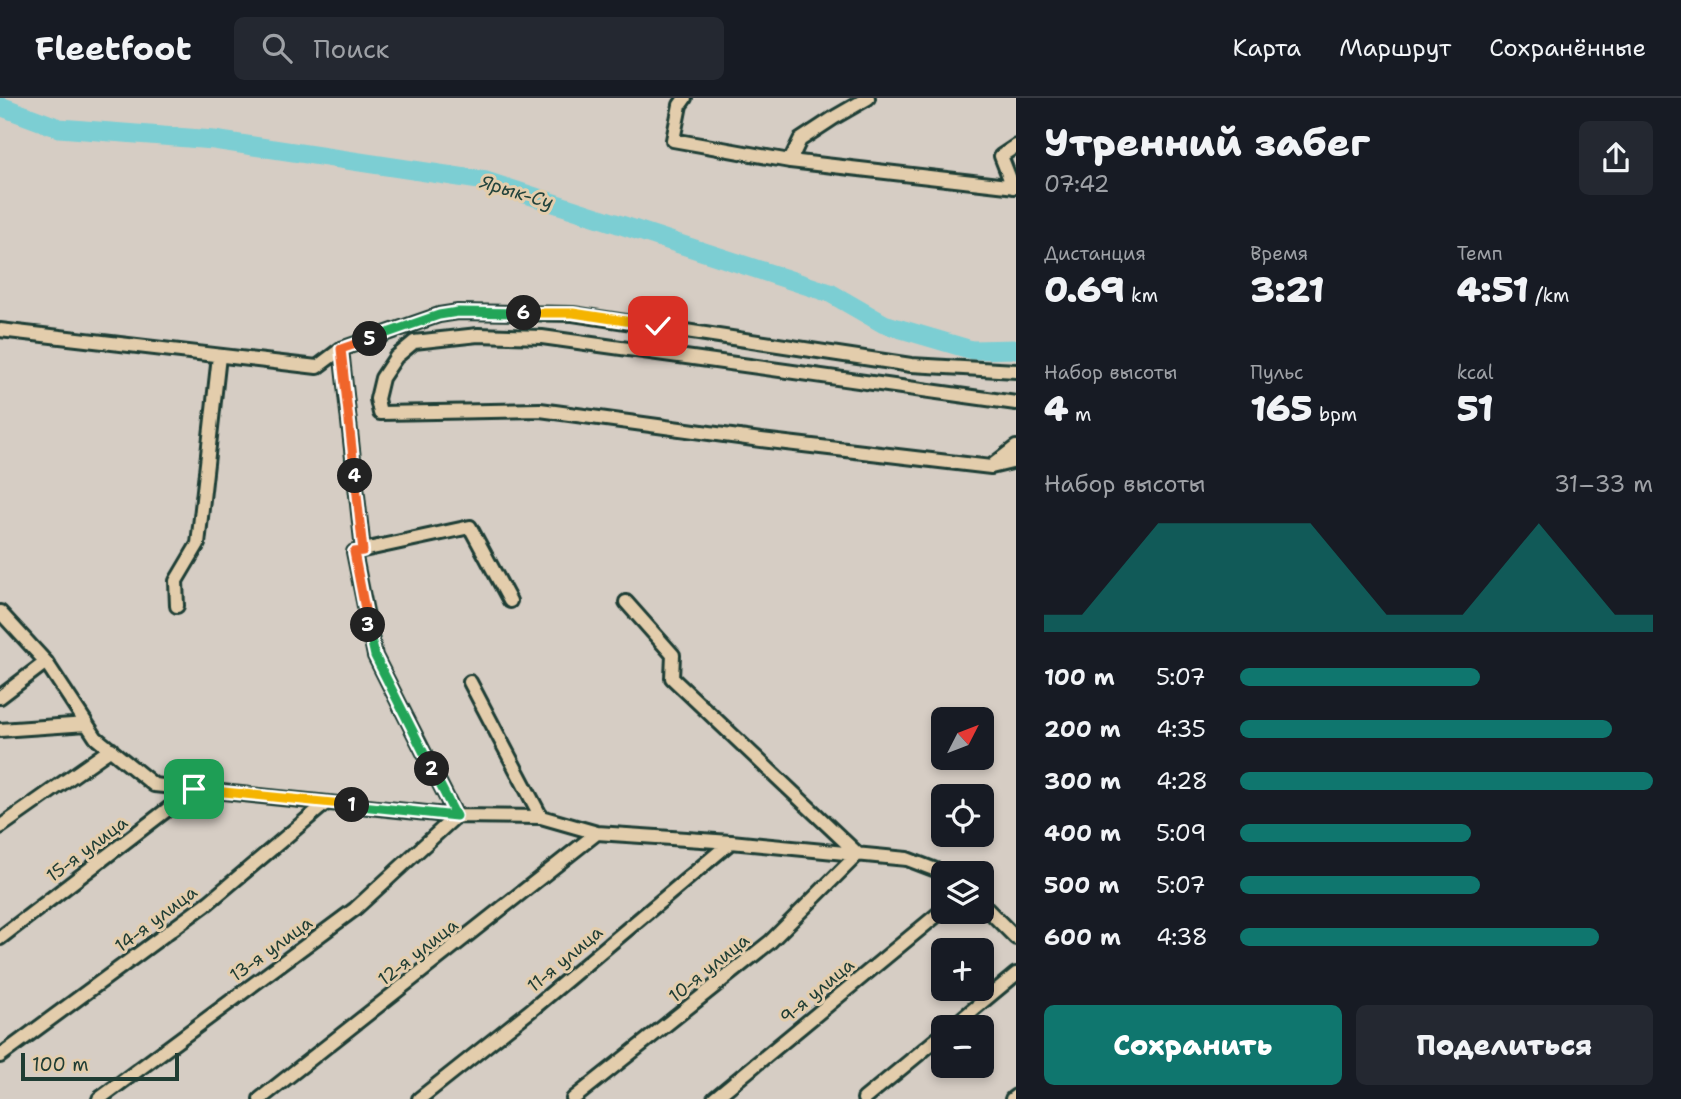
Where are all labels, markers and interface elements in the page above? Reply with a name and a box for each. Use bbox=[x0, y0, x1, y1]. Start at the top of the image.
search box bbox=[234, 17, 724, 80]
text: Fleetfoot bbox=[35, 26, 192, 71]
icon: search bbox=[258, 29, 296, 67]
text: Поиск bbox=[314, 31, 389, 66]
text: Карта bbox=[1233, 32, 1301, 64]
text: Маршрут bbox=[1339, 32, 1451, 64]
text: Сохранённые bbox=[1489, 32, 1646, 64]
text: Утренний забег bbox=[1044, 117, 1370, 168]
button: share bbox=[1579, 121, 1653, 195]
water label: Ярык-Су bbox=[476, 169, 557, 215]
text: 07:42 bbox=[1044, 169, 1110, 199]
text: Дистанция bbox=[1044, 241, 1146, 266]
text: Время bbox=[1250, 241, 1308, 266]
text: Темп bbox=[1457, 241, 1503, 266]
text: 0.69 bbox=[1044, 266, 1125, 313]
text: 3:21 bbox=[1250, 266, 1325, 313]
text: 4:51 bbox=[1457, 266, 1529, 313]
text: km bbox=[1125, 283, 1158, 308]
text: /km bbox=[1529, 283, 1569, 308]
pin: 6 bbox=[506, 296, 542, 330]
pin bbox=[628, 296, 688, 356]
text: 6 bbox=[517, 300, 530, 325]
icon: check bbox=[639, 307, 677, 345]
pin: 5 bbox=[352, 322, 388, 356]
text: 5 bbox=[364, 326, 375, 351]
text: Набор высоты bbox=[1044, 360, 1177, 385]
text: Пульс bbox=[1250, 360, 1304, 385]
text: kcal bbox=[1457, 360, 1494, 385]
text: 4 bbox=[1044, 385, 1069, 432]
text: 165 bbox=[1250, 385, 1313, 432]
text: 51 bbox=[1457, 385, 1494, 432]
text: m bbox=[1069, 402, 1091, 427]
text: bpm bbox=[1313, 402, 1357, 427]
pin: 4 bbox=[338, 458, 372, 494]
text: 4 bbox=[348, 463, 361, 488]
text: Набор высоты bbox=[1044, 469, 1205, 499]
text: 31–33 m bbox=[1554, 469, 1653, 499]
pin: 3 bbox=[350, 608, 386, 642]
text: 3 bbox=[361, 612, 374, 637]
text: 100 m bbox=[1044, 662, 1115, 692]
text: 5:07 bbox=[1156, 662, 1206, 692]
north arrow bbox=[931, 707, 994, 770]
map controls bbox=[931, 707, 994, 1078]
text: 200 m bbox=[1044, 714, 1121, 744]
text: 4:35 bbox=[1156, 714, 1206, 744]
pin: 2 bbox=[414, 752, 450, 786]
text: 2 bbox=[425, 756, 438, 781]
pin bbox=[164, 759, 224, 819]
text: 300 m bbox=[1044, 766, 1121, 796]
text: 4:28 bbox=[1156, 766, 1208, 796]
icon: arrive bbox=[175, 770, 213, 808]
button: locate bbox=[931, 784, 994, 847]
pin: 1 bbox=[334, 788, 370, 822]
text: 1 bbox=[347, 792, 356, 817]
street label: 15-я улица bbox=[41, 811, 133, 887]
text: 400 m bbox=[1044, 818, 1121, 848]
text: 5:09 bbox=[1156, 818, 1206, 848]
button: layers bbox=[931, 861, 994, 924]
text: 500 m bbox=[1044, 870, 1119, 900]
text: 5:07 bbox=[1156, 870, 1206, 900]
street label: 14-я улица bbox=[110, 880, 202, 958]
street label: 13-я улица bbox=[225, 911, 317, 987]
street label: 12-я улица bbox=[373, 913, 463, 991]
street label: 11-я улица bbox=[522, 920, 608, 998]
text: 600 m bbox=[1044, 922, 1121, 952]
text: 4:38 bbox=[1156, 922, 1208, 952]
street label: 10-я улица bbox=[664, 928, 754, 1008]
button: + bbox=[931, 938, 994, 1001]
street label: 9-я улица bbox=[775, 953, 859, 1029]
button: Сохранить bbox=[1044, 1005, 1342, 1085]
button: Поделиться bbox=[1356, 1005, 1653, 1085]
button: − bbox=[931, 1015, 994, 1078]
scale bar bbox=[21, 1050, 178, 1082]
text: 100 m bbox=[32, 1052, 89, 1077]

